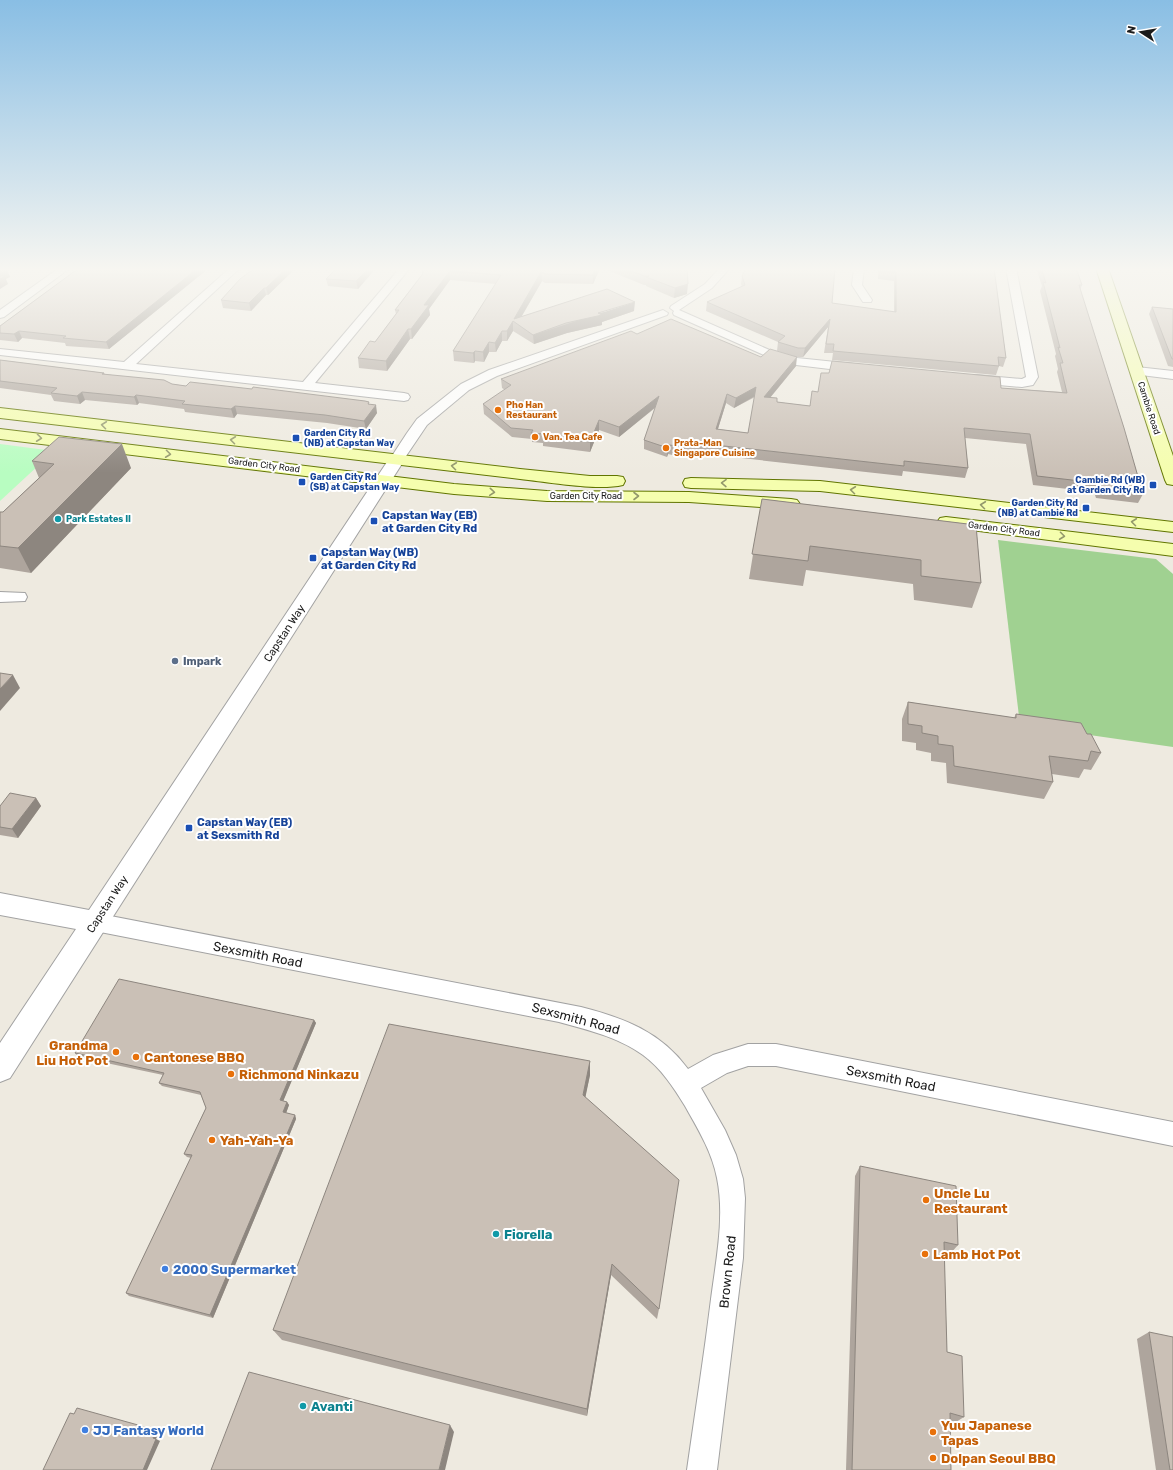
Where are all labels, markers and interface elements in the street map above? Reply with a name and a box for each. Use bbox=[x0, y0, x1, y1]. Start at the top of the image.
north arrow bbox=[1121, 12, 1161, 52]
text: N bbox=[1125, 25, 1139, 35]
street label: Cambie Road bbox=[1136, 380, 1162, 436]
place label: Pho Han Restaurant bbox=[506, 400, 557, 420]
marker: Pho Han Restaurant bbox=[493, 405, 503, 415]
one-way arrow bbox=[101, 421, 107, 430]
place label: Garden City Rd (NB) at Capstan Way bbox=[304, 428, 395, 448]
marker: Van. Tea Cafe bbox=[530, 432, 540, 442]
place label: Van. Tea Cafe bbox=[543, 432, 603, 442]
one-way arrow bbox=[36, 433, 42, 442]
marker: Garden City Rd (NB) at Capstan Way bbox=[291, 433, 301, 443]
one-way arrow bbox=[230, 436, 236, 445]
place label: Prata-Man Singapore Cuisine bbox=[674, 438, 756, 459]
marker: Prata-Man Singapore Cuisine bbox=[661, 443, 671, 453]
one-way arrow bbox=[165, 449, 171, 458]
street label: Garden City Road bbox=[227, 456, 301, 474]
one-way arrow bbox=[451, 462, 457, 471]
place label: Garden City Rd (SB) at Capstan Way bbox=[310, 472, 400, 492]
place label: Cambie Rd (WB) at Garden City Rd bbox=[1067, 474, 1146, 495]
marker: Garden City Rd (SB) at Capstan Way bbox=[297, 477, 307, 487]
one-way arrow bbox=[721, 479, 727, 487]
marker: Cambie Rd (WB) at Garden City Rd bbox=[1148, 480, 1158, 490]
one-way arrow bbox=[850, 486, 856, 495]
one-way arrow bbox=[489, 487, 495, 496]
street label: Garden City Road bbox=[550, 491, 622, 501]
one-way arrow bbox=[633, 492, 639, 500]
place label: Garden City Rd (NB) at Cambie Rd bbox=[998, 498, 1078, 518]
one-way arrow bbox=[979, 501, 986, 510]
marker: Garden City Rd (NB) at Cambie Rd bbox=[1081, 503, 1091, 513]
place label: Capstan Way (EB) at Garden City Rd bbox=[382, 509, 477, 535]
marker: Park Estates II bbox=[53, 514, 63, 524]
place label: Park Estates II bbox=[66, 514, 131, 524]
marker: Capstan Way (EB) at Garden City Rd bbox=[369, 516, 379, 526]
one-way arrow bbox=[1131, 518, 1137, 527]
street label: Garden City Road bbox=[967, 520, 1041, 538]
one-way arrow bbox=[1059, 531, 1065, 540]
place label: Capstan Way (WB) at Garden City Rd bbox=[321, 546, 418, 572]
marker: Capstan Way (WB) at Garden City Rd bbox=[308, 553, 318, 563]
street label: Capstan Way bbox=[261, 602, 308, 664]
place label: Impark bbox=[183, 655, 222, 668]
marker: Impark bbox=[170, 656, 180, 666]
place label: Capstan Way (EB) at Sexsmith Rd bbox=[197, 816, 292, 842]
marker: Capstan Way (EB) at Sexsmith Rd bbox=[184, 823, 194, 833]
street label: Capstan Way bbox=[84, 873, 131, 935]
street label: Sexsmith Road bbox=[212, 938, 304, 970]
street label: Sexsmith Road bbox=[530, 1000, 622, 1037]
place label: Grandma Liu Hot Pot bbox=[36, 1038, 108, 1068]
marker: Grandma Liu Hot Pot bbox=[111, 1047, 121, 1057]
place label: Cantonese BBQ bbox=[144, 1050, 244, 1065]
marker: Cantonese BBQ bbox=[131, 1052, 141, 1062]
street label: Sexsmith Road bbox=[845, 1062, 937, 1094]
place label: Richmond Ninkazu bbox=[239, 1067, 359, 1082]
marker: Richmond Ninkazu bbox=[226, 1069, 236, 1079]
place label: Yah-Yah-Ya bbox=[220, 1133, 293, 1148]
marker: Yah-Yah-Ya bbox=[207, 1135, 217, 1145]
place label: Uncle Lu Restaurant bbox=[934, 1186, 1008, 1216]
marker: Uncle Lu Restaurant bbox=[921, 1195, 931, 1205]
place label: Fiorella bbox=[504, 1227, 552, 1242]
marker: Fiorella bbox=[491, 1229, 501, 1239]
street label: Brown Road bbox=[716, 1235, 739, 1309]
place label: Lamb Hot Pot bbox=[933, 1247, 1020, 1262]
marker: Lamb Hot Pot bbox=[920, 1249, 930, 1259]
place label: 2000 Supermarket bbox=[173, 1262, 296, 1277]
marker: 2000 Supermarket bbox=[160, 1264, 170, 1274]
place label: Avanti bbox=[311, 1399, 353, 1414]
marker: Avanti bbox=[298, 1401, 308, 1411]
place label: Yuu Japanese Tapas bbox=[941, 1418, 1032, 1448]
place label: JJ Fantasy World bbox=[93, 1423, 204, 1438]
marker: JJ Fantasy World bbox=[80, 1425, 90, 1435]
marker: Yuu Japanese Tapas bbox=[928, 1427, 938, 1437]
place label: Dolpan Seoul BBQ bbox=[941, 1451, 1056, 1466]
marker: Dolpan Seoul BBQ bbox=[928, 1453, 938, 1463]

